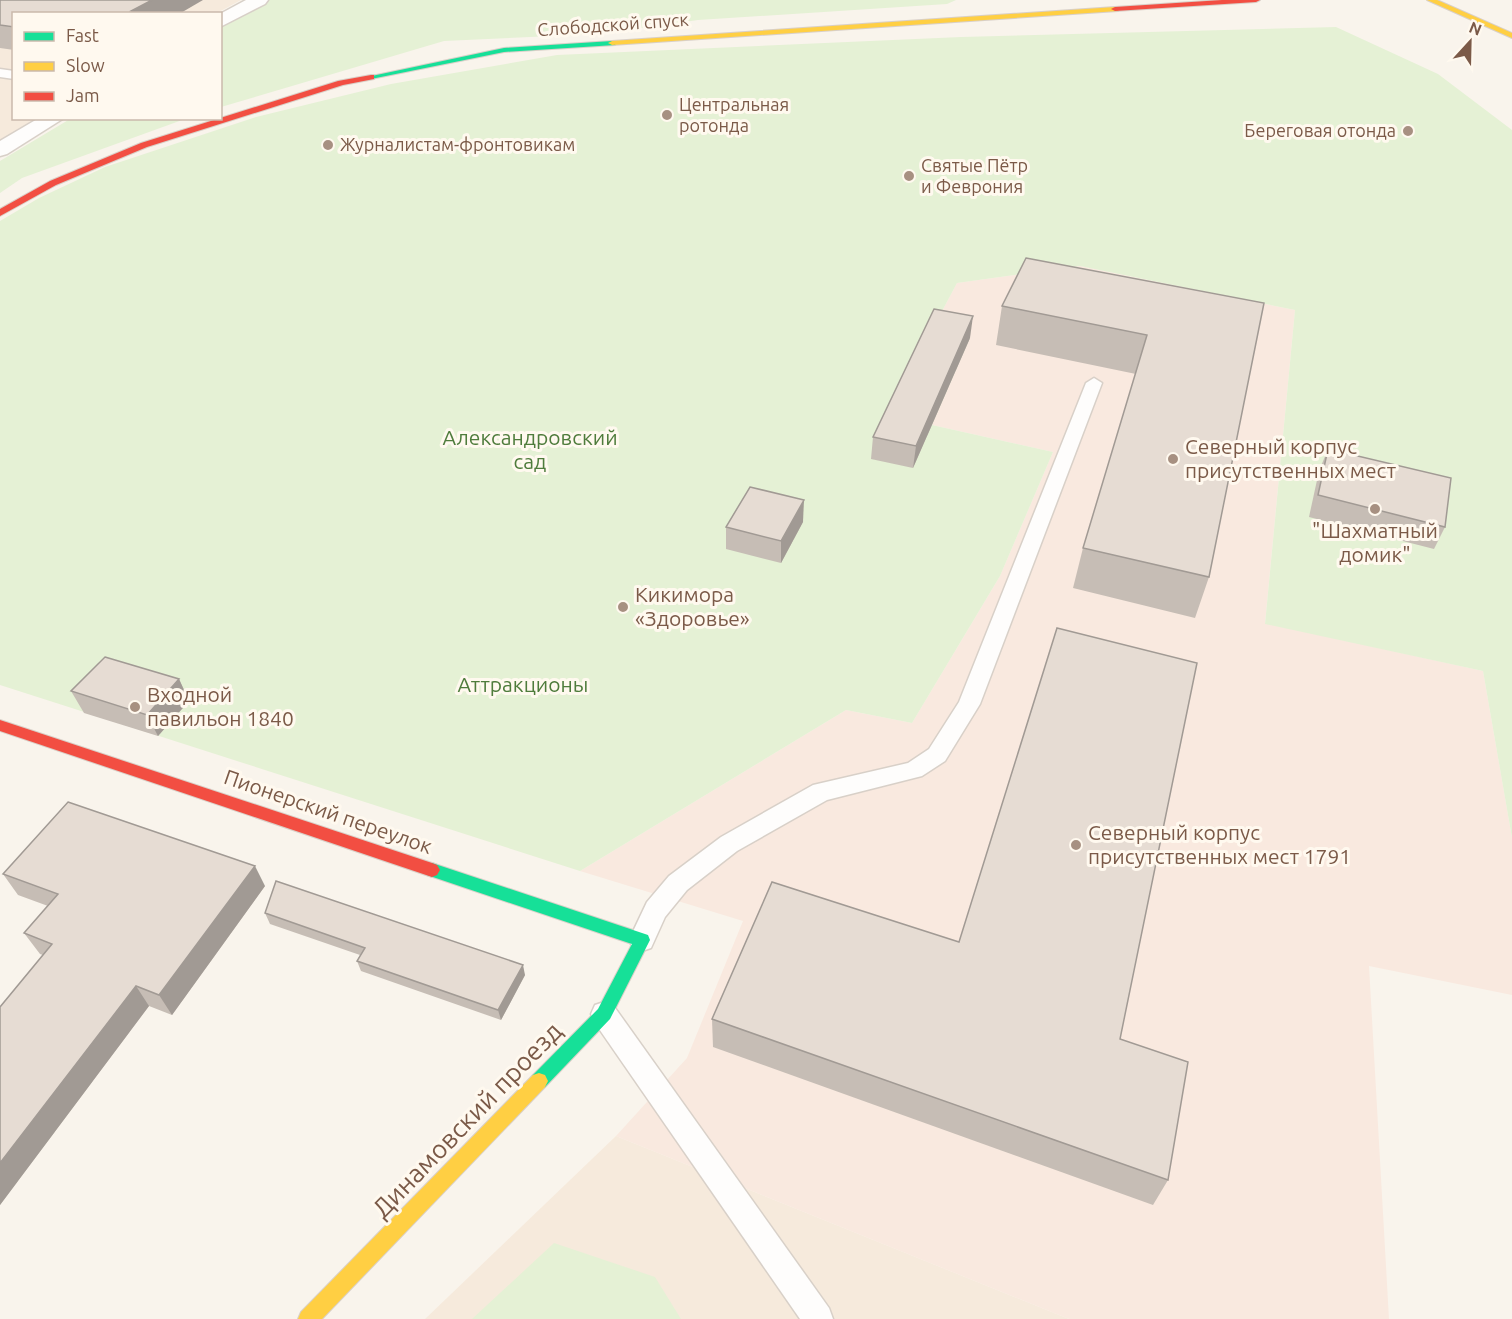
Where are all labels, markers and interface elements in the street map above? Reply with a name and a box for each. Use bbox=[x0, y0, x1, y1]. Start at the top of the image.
street label: Слободской спуск bbox=[537, 9, 689, 39]
legend bbox=[12, 12, 222, 120]
north arrow bbox=[1440, 12, 1500, 72]
text: N bbox=[1467, 18, 1485, 39]
text: Fast bbox=[66, 25, 99, 45]
text: Slow bbox=[66, 55, 105, 75]
text: Jam bbox=[66, 85, 100, 105]
place label: Центральная ротонда bbox=[679, 94, 789, 135]
marker: Центральная ротонда bbox=[660, 108, 674, 122]
place label: Береговая отонда bbox=[1244, 120, 1396, 140]
marker: Береговая отонда bbox=[1401, 124, 1415, 138]
place label: Журналистам-фронтовикам bbox=[340, 134, 575, 154]
marker: Журналистам-фронтовикам bbox=[321, 138, 335, 152]
place label: Святые Пётр и Феврония bbox=[921, 155, 1028, 196]
marker: Святые Пётр и Феврония bbox=[902, 169, 916, 183]
park label: Александровский сад bbox=[442, 425, 618, 473]
place label: Северный корпус присутственных мест bbox=[1185, 434, 1397, 482]
marker: Северный корпус присутственных мест bbox=[1166, 452, 1180, 466]
marker: "Шахматный домик" bbox=[1368, 502, 1382, 516]
place label: "Шахматный домик" bbox=[1312, 518, 1438, 566]
place label: Кикимора «Здоровье» bbox=[635, 582, 750, 630]
marker: Кикимора «Здоровье» bbox=[616, 600, 630, 614]
park label: Аттракционы bbox=[458, 672, 588, 696]
place label: Входной павильон 1840 bbox=[147, 682, 294, 730]
marker: Входной павильон 1840 bbox=[128, 700, 142, 714]
street label: Пионерский переулок bbox=[221, 764, 436, 858]
place label: Северный корпус присутственных мест 1791 bbox=[1088, 820, 1351, 868]
marker: Северный корпус присутственных мест 1791 bbox=[1069, 838, 1083, 852]
street label: Динамовский проезд bbox=[366, 1016, 567, 1223]

